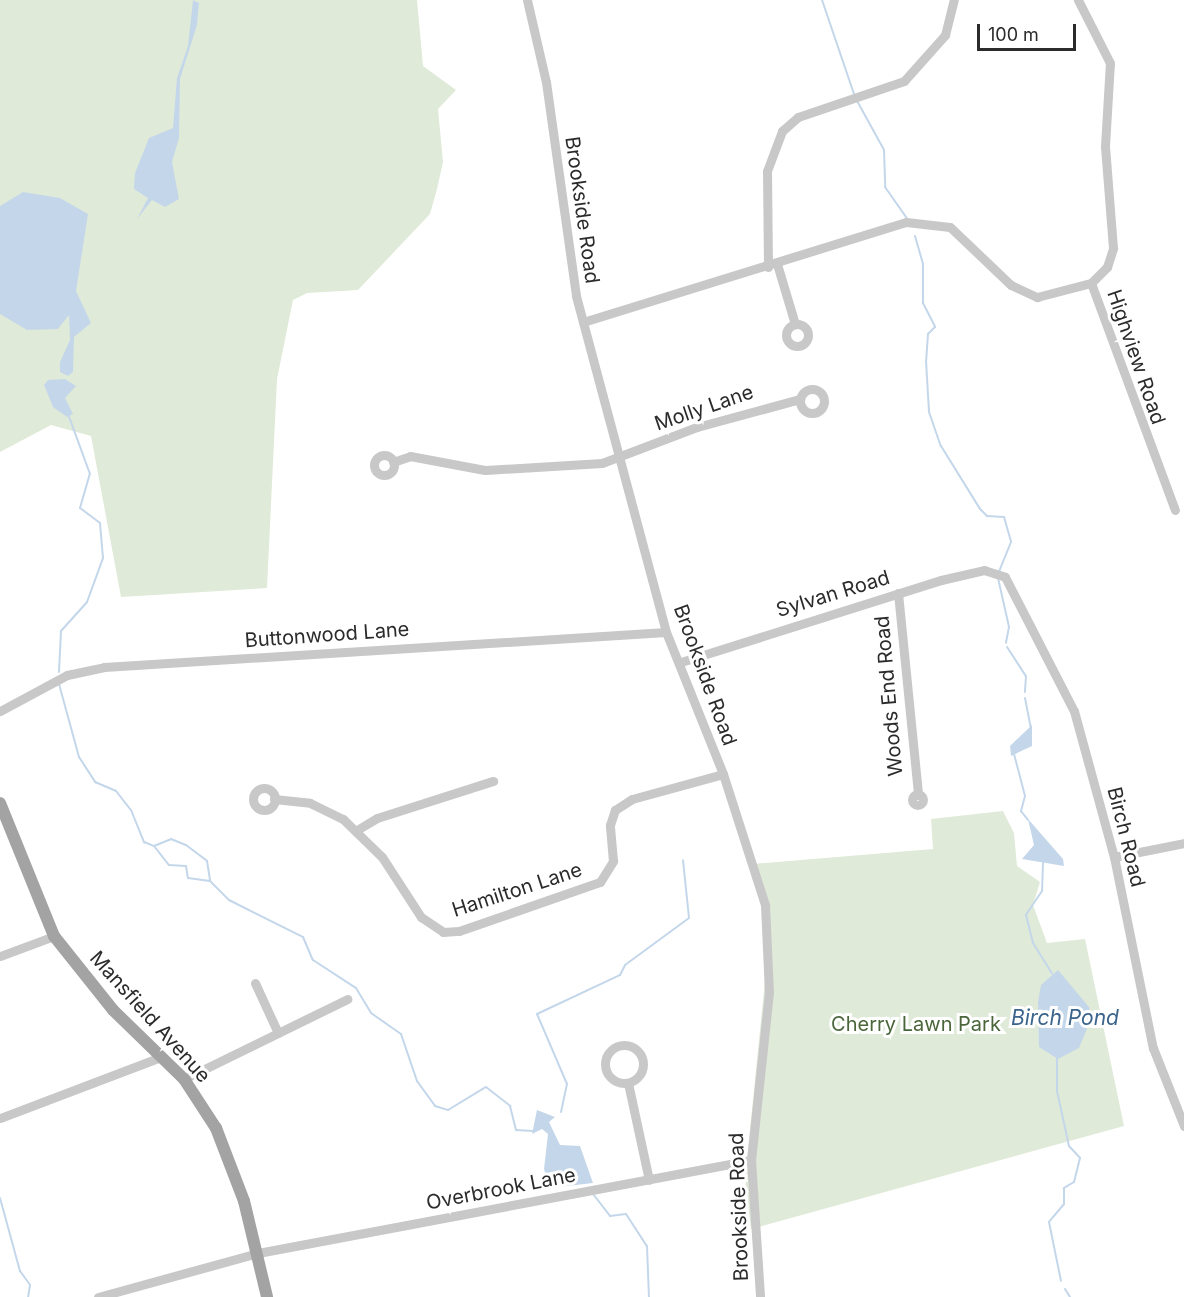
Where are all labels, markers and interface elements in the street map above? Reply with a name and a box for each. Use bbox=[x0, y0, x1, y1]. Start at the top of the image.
scale bar bbox=[980, 12, 1079, 50]
text: 100 m bbox=[988, 24, 1039, 45]
street label: Brookside Road bbox=[560, 135, 604, 285]
street label: Highview Road bbox=[1102, 286, 1170, 428]
street label: Molly Lane bbox=[652, 380, 756, 436]
street label: Sylvan Road bbox=[773, 565, 893, 623]
street label: Brookside Road bbox=[668, 601, 742, 749]
street label: Woods End Road bbox=[870, 615, 908, 777]
street label: Buttonwood Lane bbox=[244, 617, 410, 653]
street label: Birch Road bbox=[1102, 784, 1150, 890]
street label: Hamilton Lane bbox=[449, 858, 585, 922]
street label: Mansfield Avenue bbox=[85, 946, 215, 1088]
water label: Birch Pond bbox=[1011, 1005, 1119, 1031]
park label: Cherry Lawn Park bbox=[831, 1012, 1001, 1036]
street label: Brookside Road bbox=[724, 1132, 754, 1282]
street label: Overbrook Lane bbox=[424, 1163, 578, 1215]

